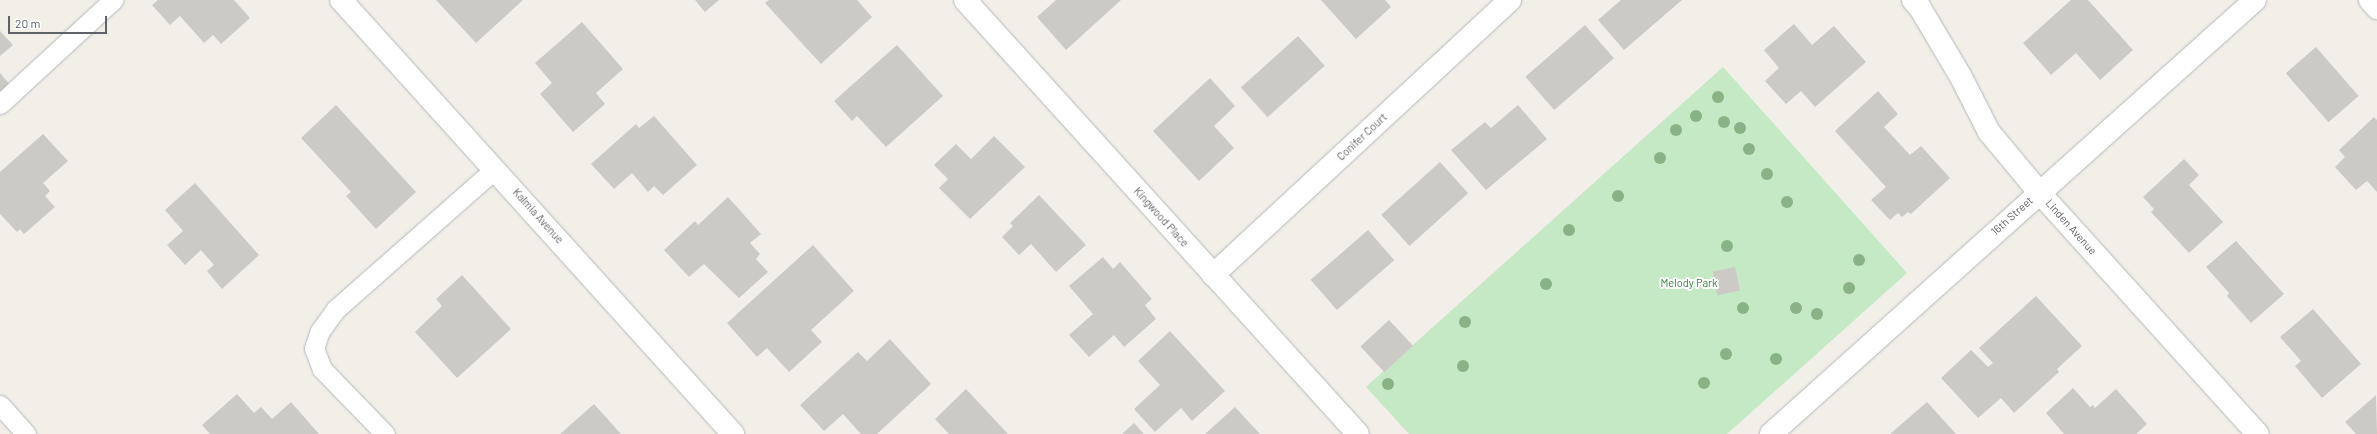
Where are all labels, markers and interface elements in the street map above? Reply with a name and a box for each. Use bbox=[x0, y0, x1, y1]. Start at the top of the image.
scale bar bbox=[10, 8, 109, 34]
text: 20 m bbox=[15, 16, 41, 30]
street label: Conifer Court bbox=[1334, 110, 1390, 164]
street label: Kingwood Place bbox=[1131, 185, 1191, 249]
street label: Kalmia Avenue bbox=[510, 186, 566, 246]
street label: 16th Street bbox=[1988, 194, 2036, 238]
street label: Linden Avenue bbox=[2043, 197, 2099, 257]
park label: Melody Park bbox=[1660, 276, 1718, 290]

